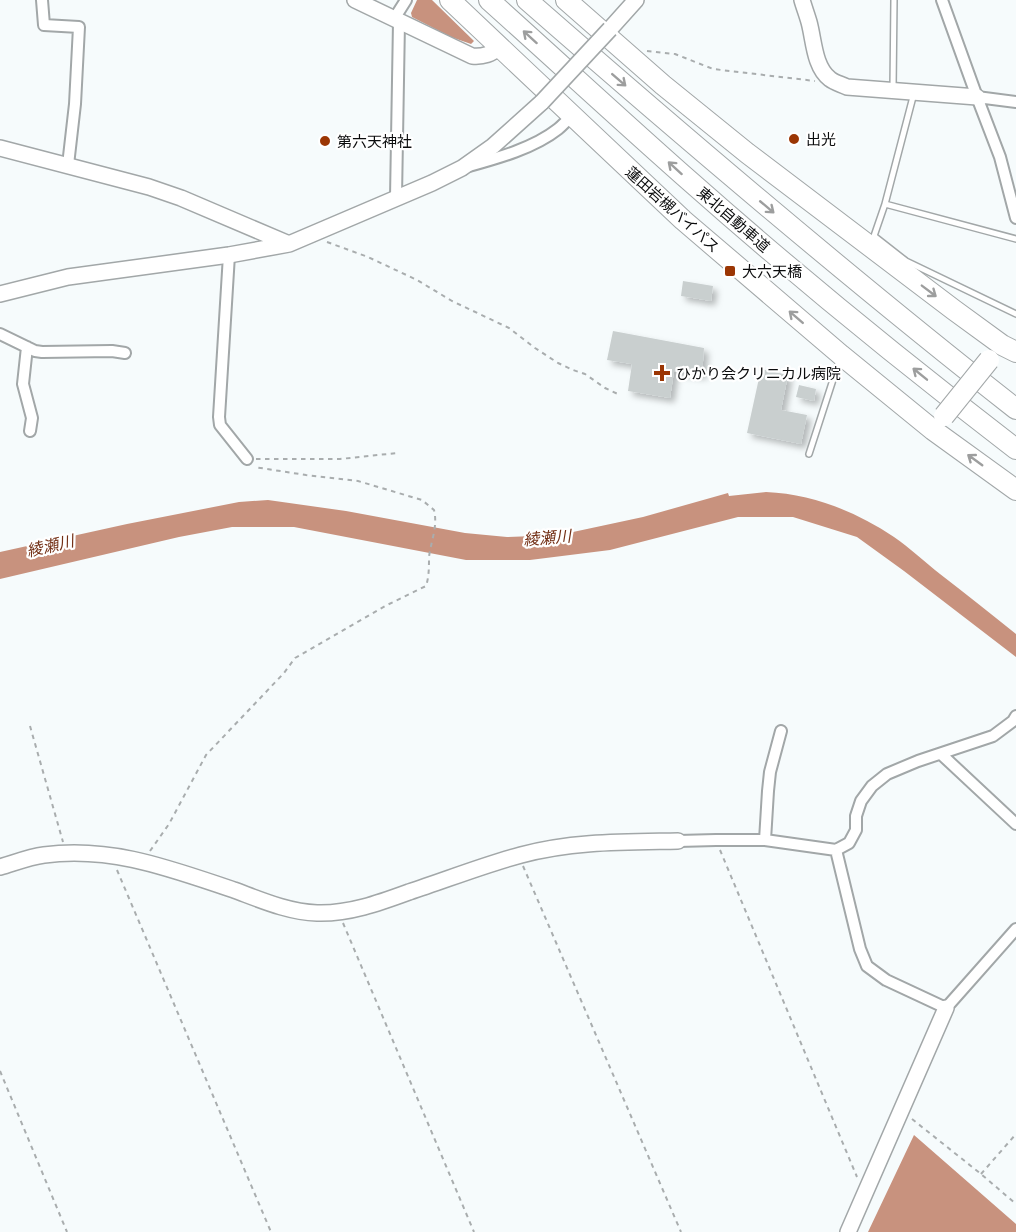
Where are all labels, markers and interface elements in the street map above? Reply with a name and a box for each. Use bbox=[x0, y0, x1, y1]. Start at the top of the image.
one-way arrow bbox=[523, 30, 538, 44]
one-way arrow bbox=[611, 73, 626, 87]
place label: 出光 bbox=[806, 130, 836, 148]
place label: 第六天神社 bbox=[337, 132, 412, 150]
marker: 出光 bbox=[787, 132, 801, 146]
marker: 第六天神社 bbox=[318, 134, 332, 148]
one-way arrow bbox=[667, 161, 682, 175]
street label: 蓮田岩槻バイパス bbox=[622, 162, 724, 256]
street label: 東北自動車道 bbox=[694, 183, 774, 255]
one-way arrow bbox=[759, 200, 775, 213]
place label: 大六天橋 bbox=[742, 262, 802, 280]
marker: 大六天橋 bbox=[723, 264, 737, 278]
one-way arrow bbox=[921, 285, 937, 298]
one-way arrow bbox=[789, 310, 804, 324]
marker: ひかり会クリニカル病院 bbox=[653, 364, 671, 382]
place label: ひかり会クリニカル病院 bbox=[676, 364, 841, 382]
one-way arrow bbox=[913, 368, 929, 381]
one-way arrow bbox=[967, 454, 983, 466]
water label: 綾瀬川 bbox=[522, 525, 574, 549]
water label: 綾瀬川 bbox=[24, 530, 77, 560]

